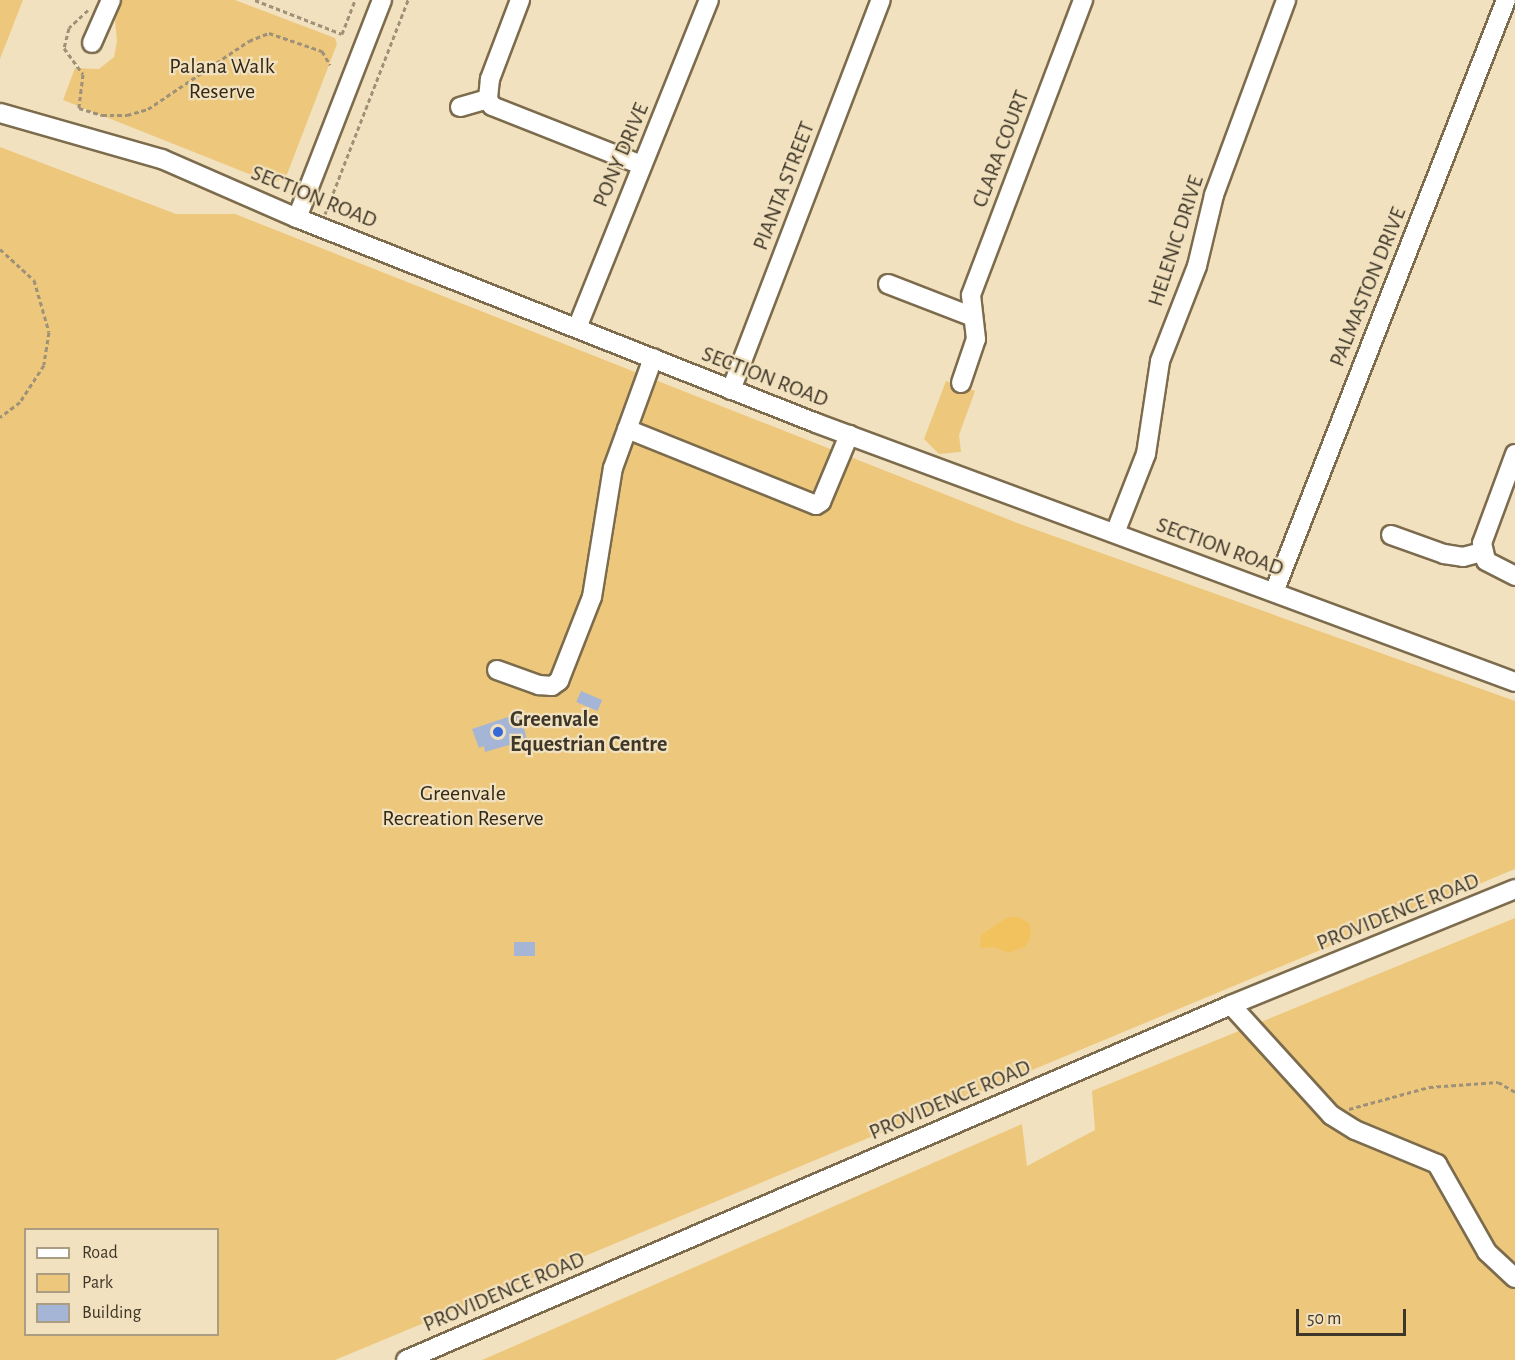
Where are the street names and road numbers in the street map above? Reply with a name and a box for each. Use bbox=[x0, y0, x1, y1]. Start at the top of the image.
street label: CLARA COURT bbox=[967, 87, 1035, 211]
street label: PONY DRIVE bbox=[587, 99, 655, 211]
street label: PIANTA STREET bbox=[747, 118, 821, 254]
street label: SECTION ROAD bbox=[247, 160, 381, 234]
street label: HELENIC DRIVE bbox=[1142, 172, 1210, 310]
street label: PALMASTON DRIVE bbox=[1324, 203, 1412, 371]
street label: SECTION ROAD bbox=[698, 341, 832, 413]
street label: SECTION ROAD bbox=[1153, 512, 1287, 582]
street label: PROVIDENCE ROAD bbox=[1313, 867, 1483, 957]
street label: PROVIDENCE ROAD bbox=[865, 1054, 1035, 1146]
street label: PROVIDENCE ROAD bbox=[419, 1246, 589, 1338]

